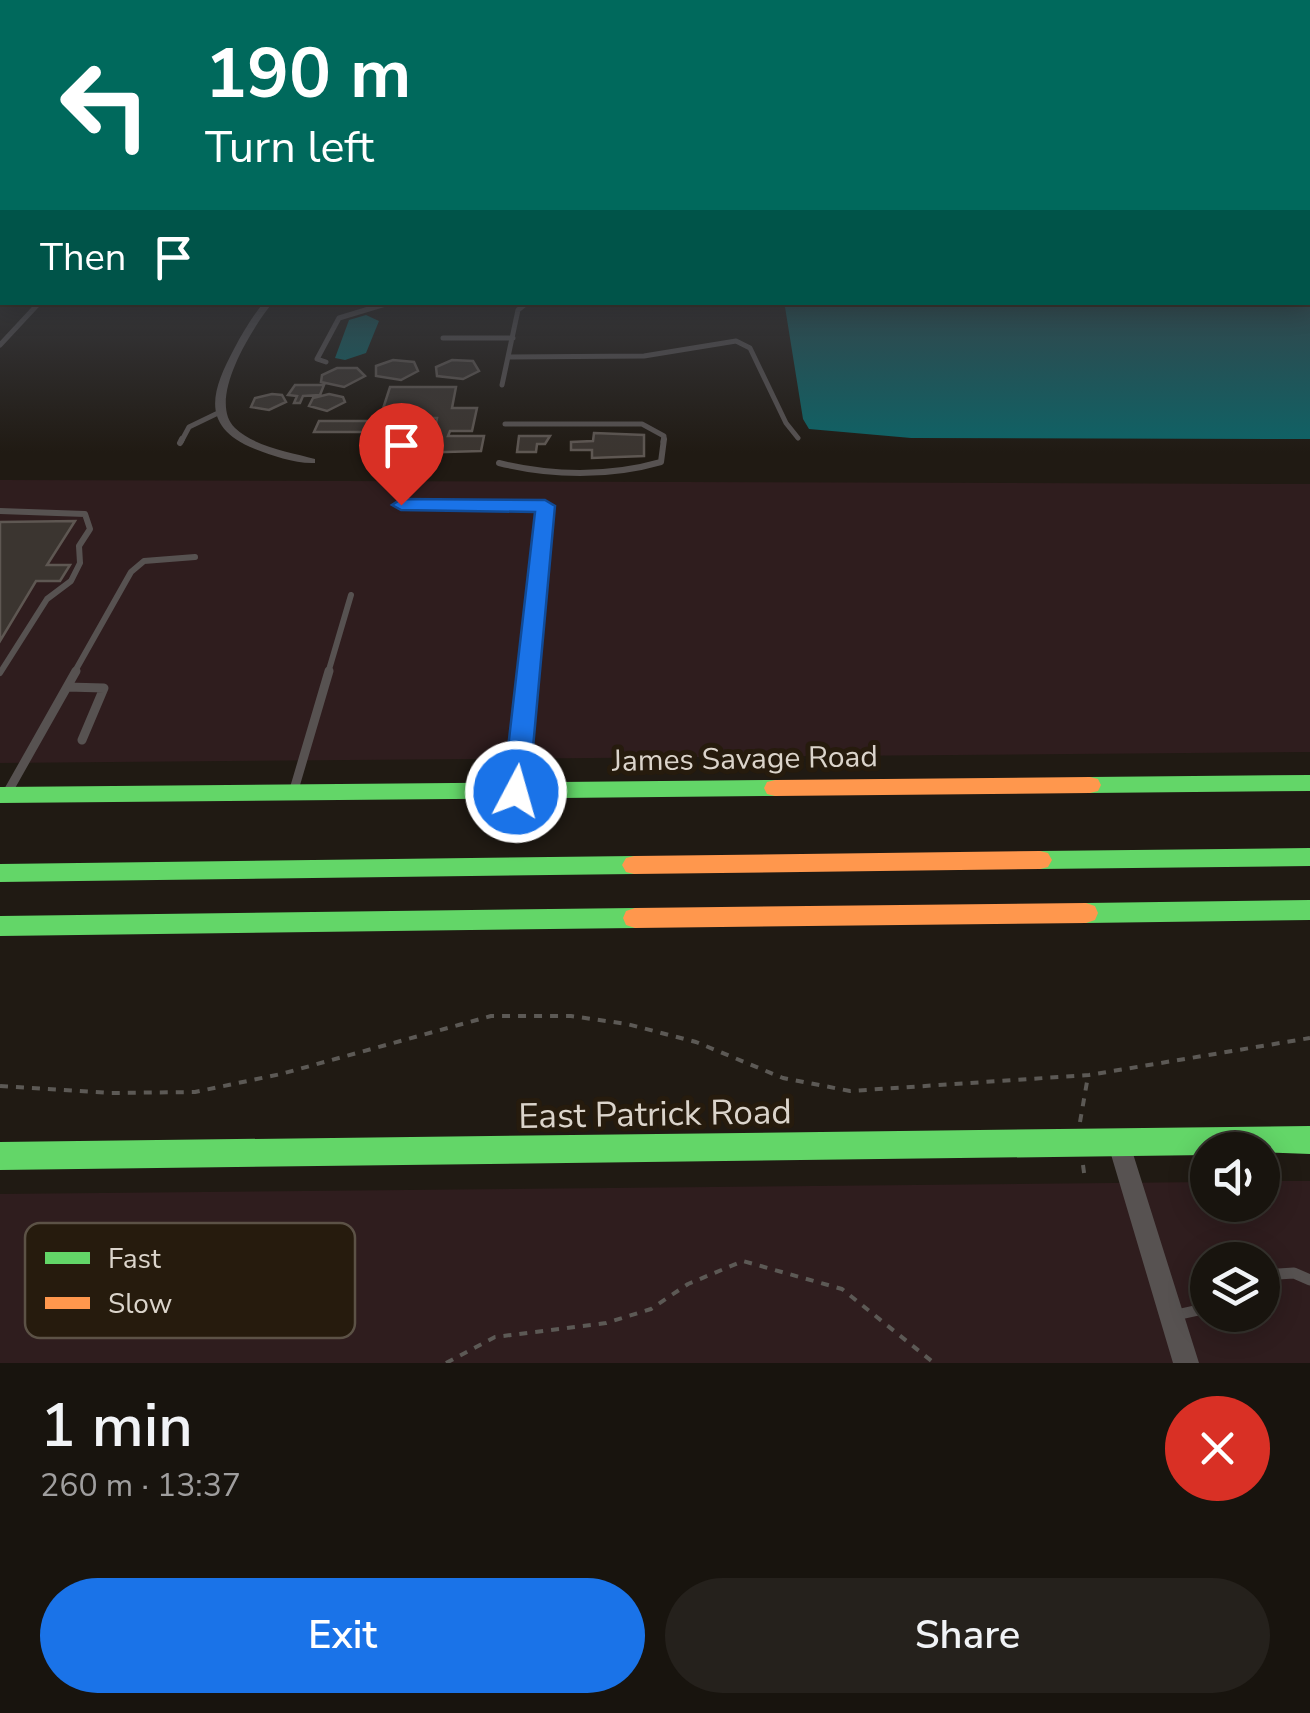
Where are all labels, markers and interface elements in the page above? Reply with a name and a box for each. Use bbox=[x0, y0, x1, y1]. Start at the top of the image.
text: 190 m bbox=[205, 26, 411, 122]
icon: left bbox=[40, 40, 170, 170]
text: Turn left bbox=[205, 117, 374, 178]
icon: arrive bbox=[146, 230, 201, 285]
text: Then bbox=[40, 232, 126, 283]
pin bbox=[359, 403, 444, 506]
icon: arrive bbox=[374, 418, 429, 473]
street label: James Savage Road bbox=[611, 736, 878, 782]
position arrow bbox=[464, 740, 568, 844]
street label: East Patrick Road bbox=[518, 1088, 792, 1140]
map controls bbox=[1190, 1132, 1280, 1332]
button: sound bbox=[1190, 1132, 1280, 1222]
legend bbox=[25, 1223, 355, 1338]
text: Fast bbox=[108, 1240, 161, 1278]
button: layers bbox=[1190, 1242, 1280, 1332]
text: Slow bbox=[108, 1285, 172, 1323]
text: 1 min bbox=[40, 1385, 193, 1467]
button: close bbox=[1165, 1396, 1270, 1501]
text: 260 m · 13:37 bbox=[40, 1464, 241, 1507]
button: Exit bbox=[40, 1578, 645, 1693]
button: Share bbox=[665, 1578, 1270, 1693]

